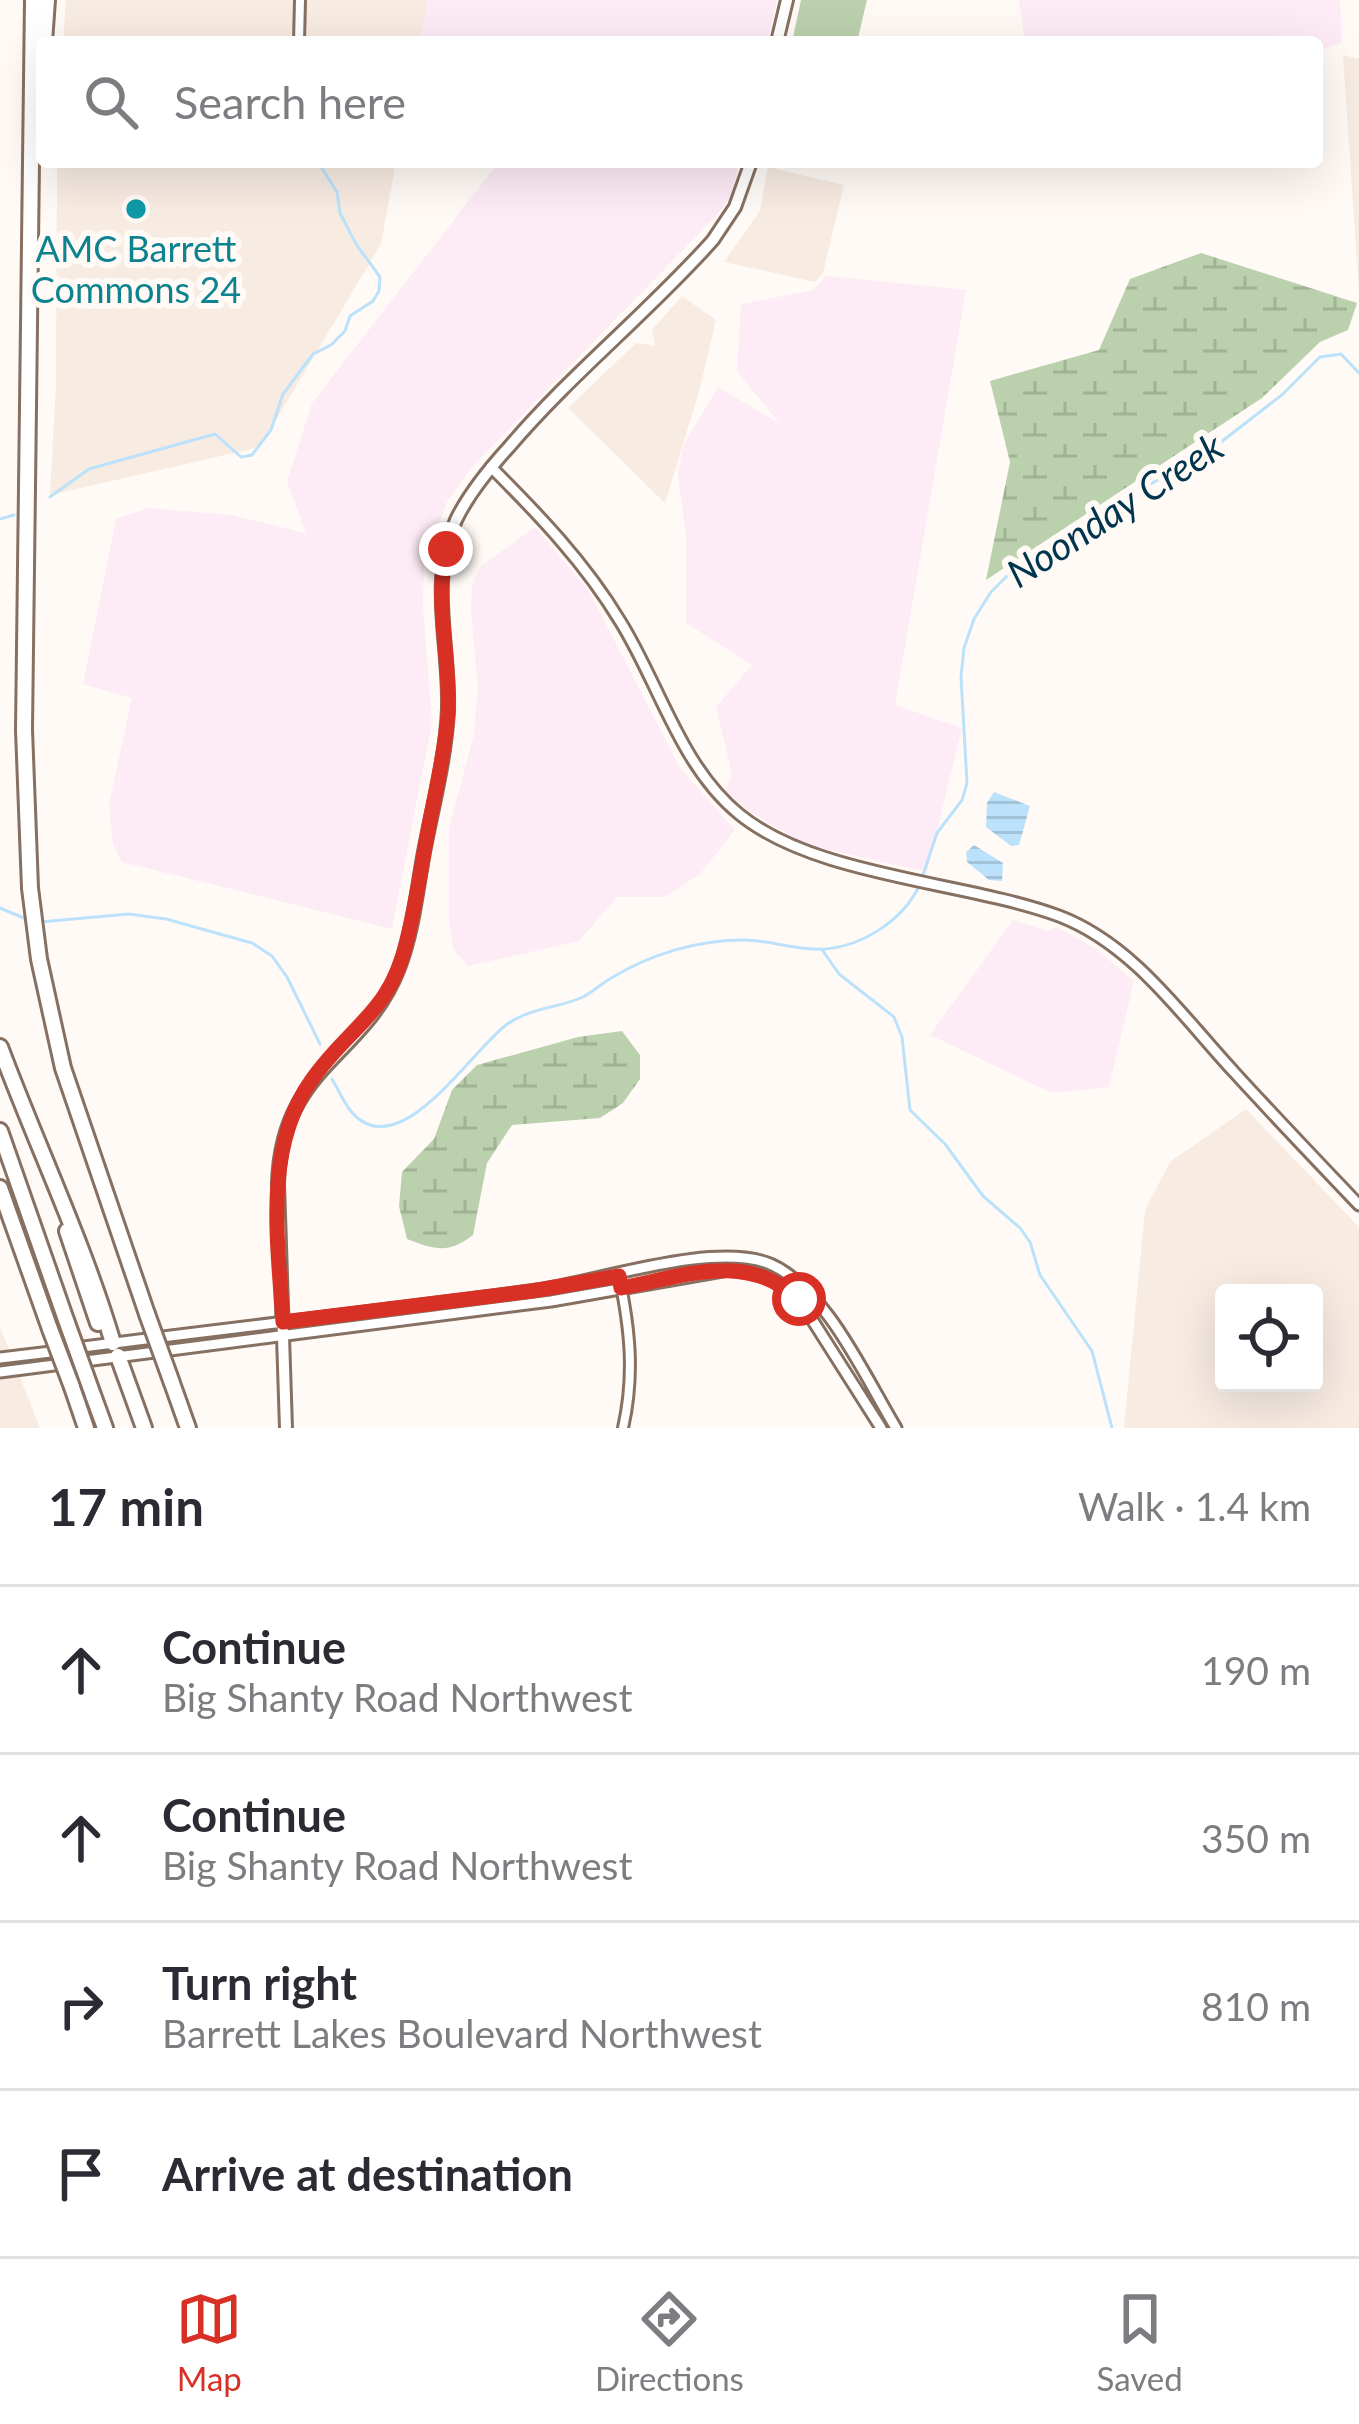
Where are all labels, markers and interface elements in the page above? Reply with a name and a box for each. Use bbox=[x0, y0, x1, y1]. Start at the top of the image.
search box bbox=[36, 36, 1323, 168]
icon: search bbox=[78, 69, 144, 135]
text: Search here bbox=[174, 75, 406, 129]
marker: AMC Barrett Commons 24 bbox=[123, 196, 149, 222]
place label: AMC Barrett Commons 24 bbox=[31, 226, 241, 311]
water label: Noonday Creek bbox=[998, 422, 1232, 596]
route end bbox=[419, 522, 473, 576]
route start bbox=[772, 1272, 826, 1326]
map controls bbox=[1215, 1284, 1323, 1392]
button: locate bbox=[1215, 1284, 1323, 1392]
text: 17 min bbox=[48, 1476, 204, 1537]
text: Walk · 1.4 km bbox=[1078, 1483, 1311, 1529]
text: Continue bbox=[162, 1620, 346, 1674]
icon: ahead bbox=[48, 1637, 114, 1703]
text: 190 m bbox=[1201, 1647, 1311, 1693]
text: Big Shanty Road Northwest bbox=[162, 1674, 632, 1720]
text: Continue bbox=[162, 1788, 346, 1842]
icon: ahead bbox=[48, 1805, 114, 1871]
text: 350 m bbox=[1201, 1815, 1311, 1861]
text: Big Shanty Road Northwest bbox=[162, 1842, 632, 1888]
text: Turn right bbox=[162, 1956, 357, 2010]
icon: right bbox=[48, 1973, 114, 2039]
text: 810 m bbox=[1201, 1983, 1311, 2029]
text: Barrett Lakes Boulevard Northwest bbox=[162, 2010, 762, 2056]
icon: arrive bbox=[48, 2141, 114, 2207]
text: Arrive at destination bbox=[162, 2147, 573, 2201]
tab: Map bbox=[176, 2286, 242, 2398]
tab: Directions bbox=[595, 2286, 744, 2398]
tab: Saved bbox=[1096, 2286, 1183, 2398]

